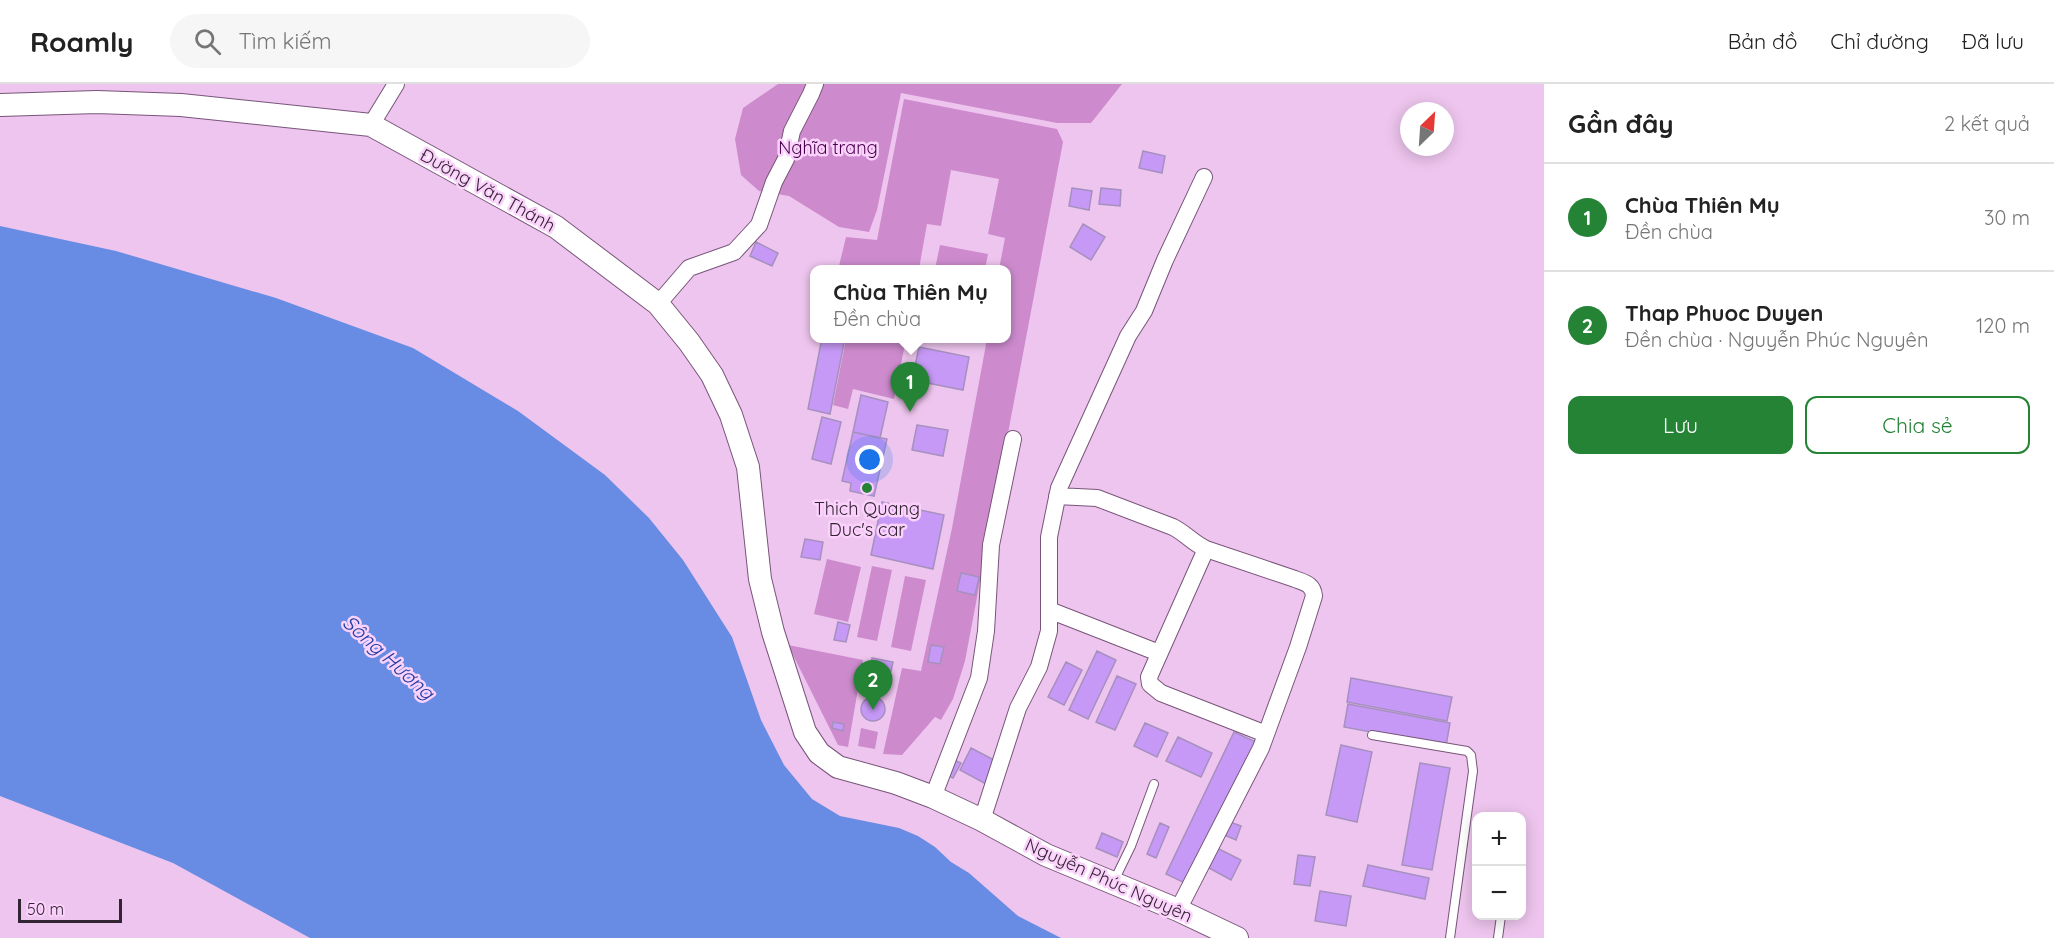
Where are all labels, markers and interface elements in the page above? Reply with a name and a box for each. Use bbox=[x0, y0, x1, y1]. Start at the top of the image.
search box bbox=[170, 14, 590, 68]
text: Roamly bbox=[30, 24, 134, 59]
icon: search bbox=[191, 25, 224, 58]
text: Tìm kiếm bbox=[239, 27, 332, 55]
text: Bản đồ bbox=[1728, 28, 1797, 54]
text: Chỉ đường bbox=[1830, 28, 1929, 54]
text: Đã lưu bbox=[1962, 28, 2024, 54]
north arrow bbox=[1400, 102, 1454, 156]
text: Gần đây bbox=[1568, 107, 1673, 140]
text: 2 kết quả bbox=[1944, 111, 2030, 136]
park label: Nghĩa trang bbox=[778, 136, 878, 159]
street label: Đường Văn Thánh bbox=[416, 143, 560, 237]
text: Chùa Thiên Mụ bbox=[1625, 191, 1780, 219]
text: 1 bbox=[1584, 205, 1591, 230]
text: 30 m bbox=[1984, 205, 2030, 230]
text: Đền chùa bbox=[1625, 219, 1713, 244]
popup bbox=[810, 265, 1011, 343]
text: Chùa Thiên Mụ bbox=[833, 278, 988, 306]
text: Thap Phuoc Duyen bbox=[1625, 299, 1823, 327]
text: Đền chùa bbox=[833, 306, 921, 331]
text: 2 bbox=[1582, 313, 1593, 338]
text: 120 m bbox=[1976, 313, 2030, 338]
text: Đền chùa · Nguyễn Phúc Nguyên bbox=[1625, 327, 1928, 352]
pin: 1 bbox=[890, 362, 930, 412]
button: Lưu bbox=[1568, 396, 1793, 454]
button: Chia sẻ bbox=[1805, 396, 2030, 454]
your location bbox=[855, 445, 884, 474]
marker: Thich Quang Duc's car bbox=[860, 481, 874, 495]
place label: Thich Quang Duc's car bbox=[814, 497, 920, 541]
water label: Sông Hương bbox=[338, 609, 441, 706]
pin: 2 bbox=[854, 660, 892, 710]
map controls bbox=[1472, 812, 1526, 920]
button: + bbox=[1472, 812, 1526, 866]
street label: Nguyễn Phúc Nguyên bbox=[1022, 833, 1196, 927]
button: − bbox=[1472, 866, 1526, 920]
scale bar bbox=[18, 896, 122, 924]
text: 50 m bbox=[27, 899, 64, 919]

